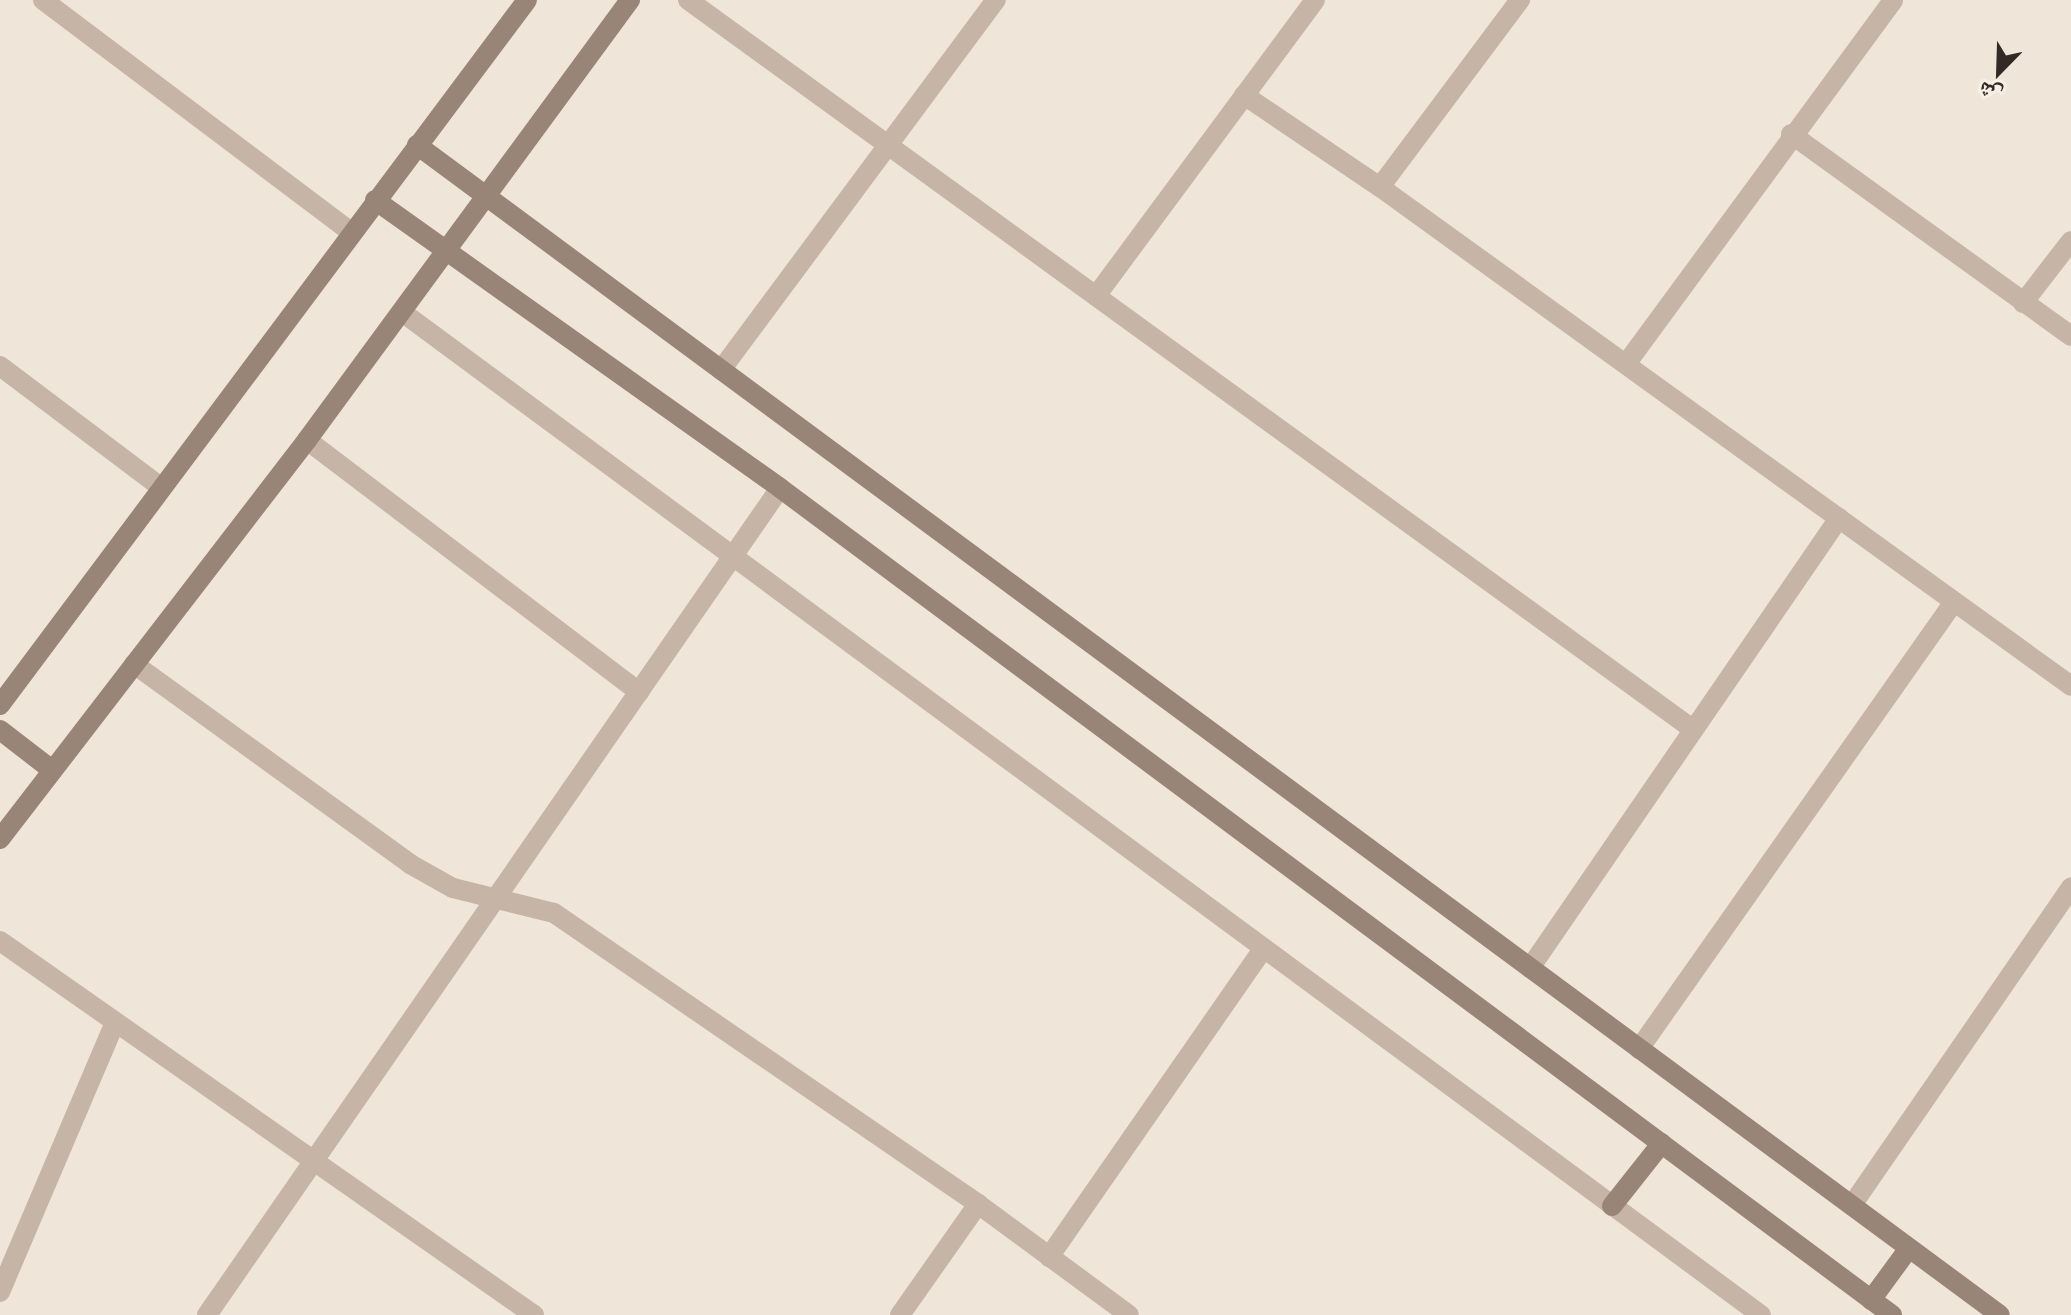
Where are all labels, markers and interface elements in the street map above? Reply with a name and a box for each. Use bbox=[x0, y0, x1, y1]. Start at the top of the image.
north arrow bbox=[1959, 32, 2039, 112]
text: ش bbox=[1973, 76, 2006, 112]

